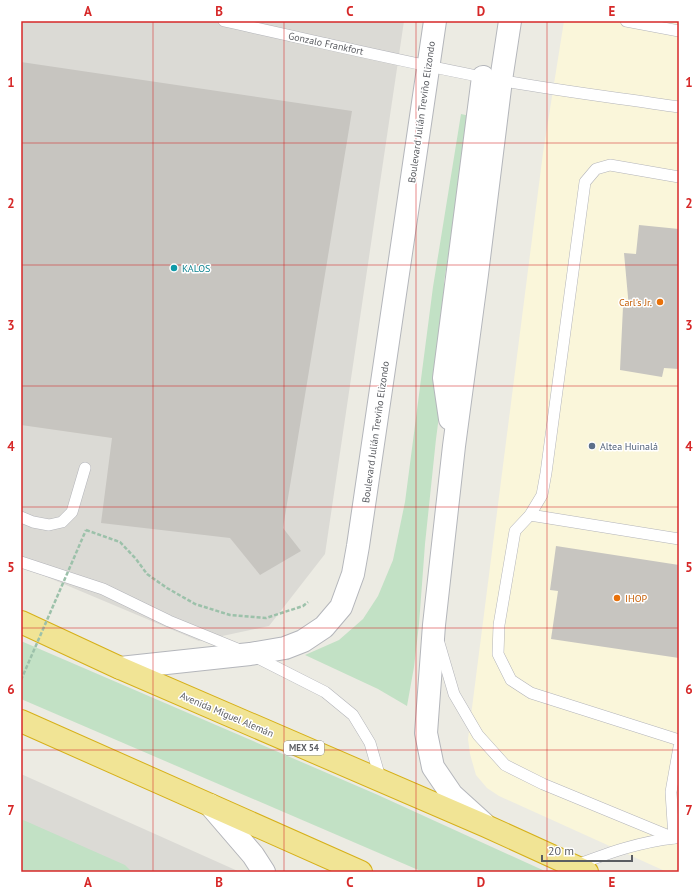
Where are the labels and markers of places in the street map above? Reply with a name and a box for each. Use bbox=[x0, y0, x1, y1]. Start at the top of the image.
place label: KALOS bbox=[182, 262, 210, 275]
marker: KALOS bbox=[169, 263, 179, 273]
place label: Carl's Jr. bbox=[619, 296, 652, 309]
marker: Carl's Jr. bbox=[655, 297, 665, 307]
place label: Altea Huinalá bbox=[600, 440, 658, 453]
marker: Altea Huinalá bbox=[587, 441, 597, 451]
place label: IHOP bbox=[625, 592, 647, 605]
marker: IHOP bbox=[612, 593, 622, 603]

